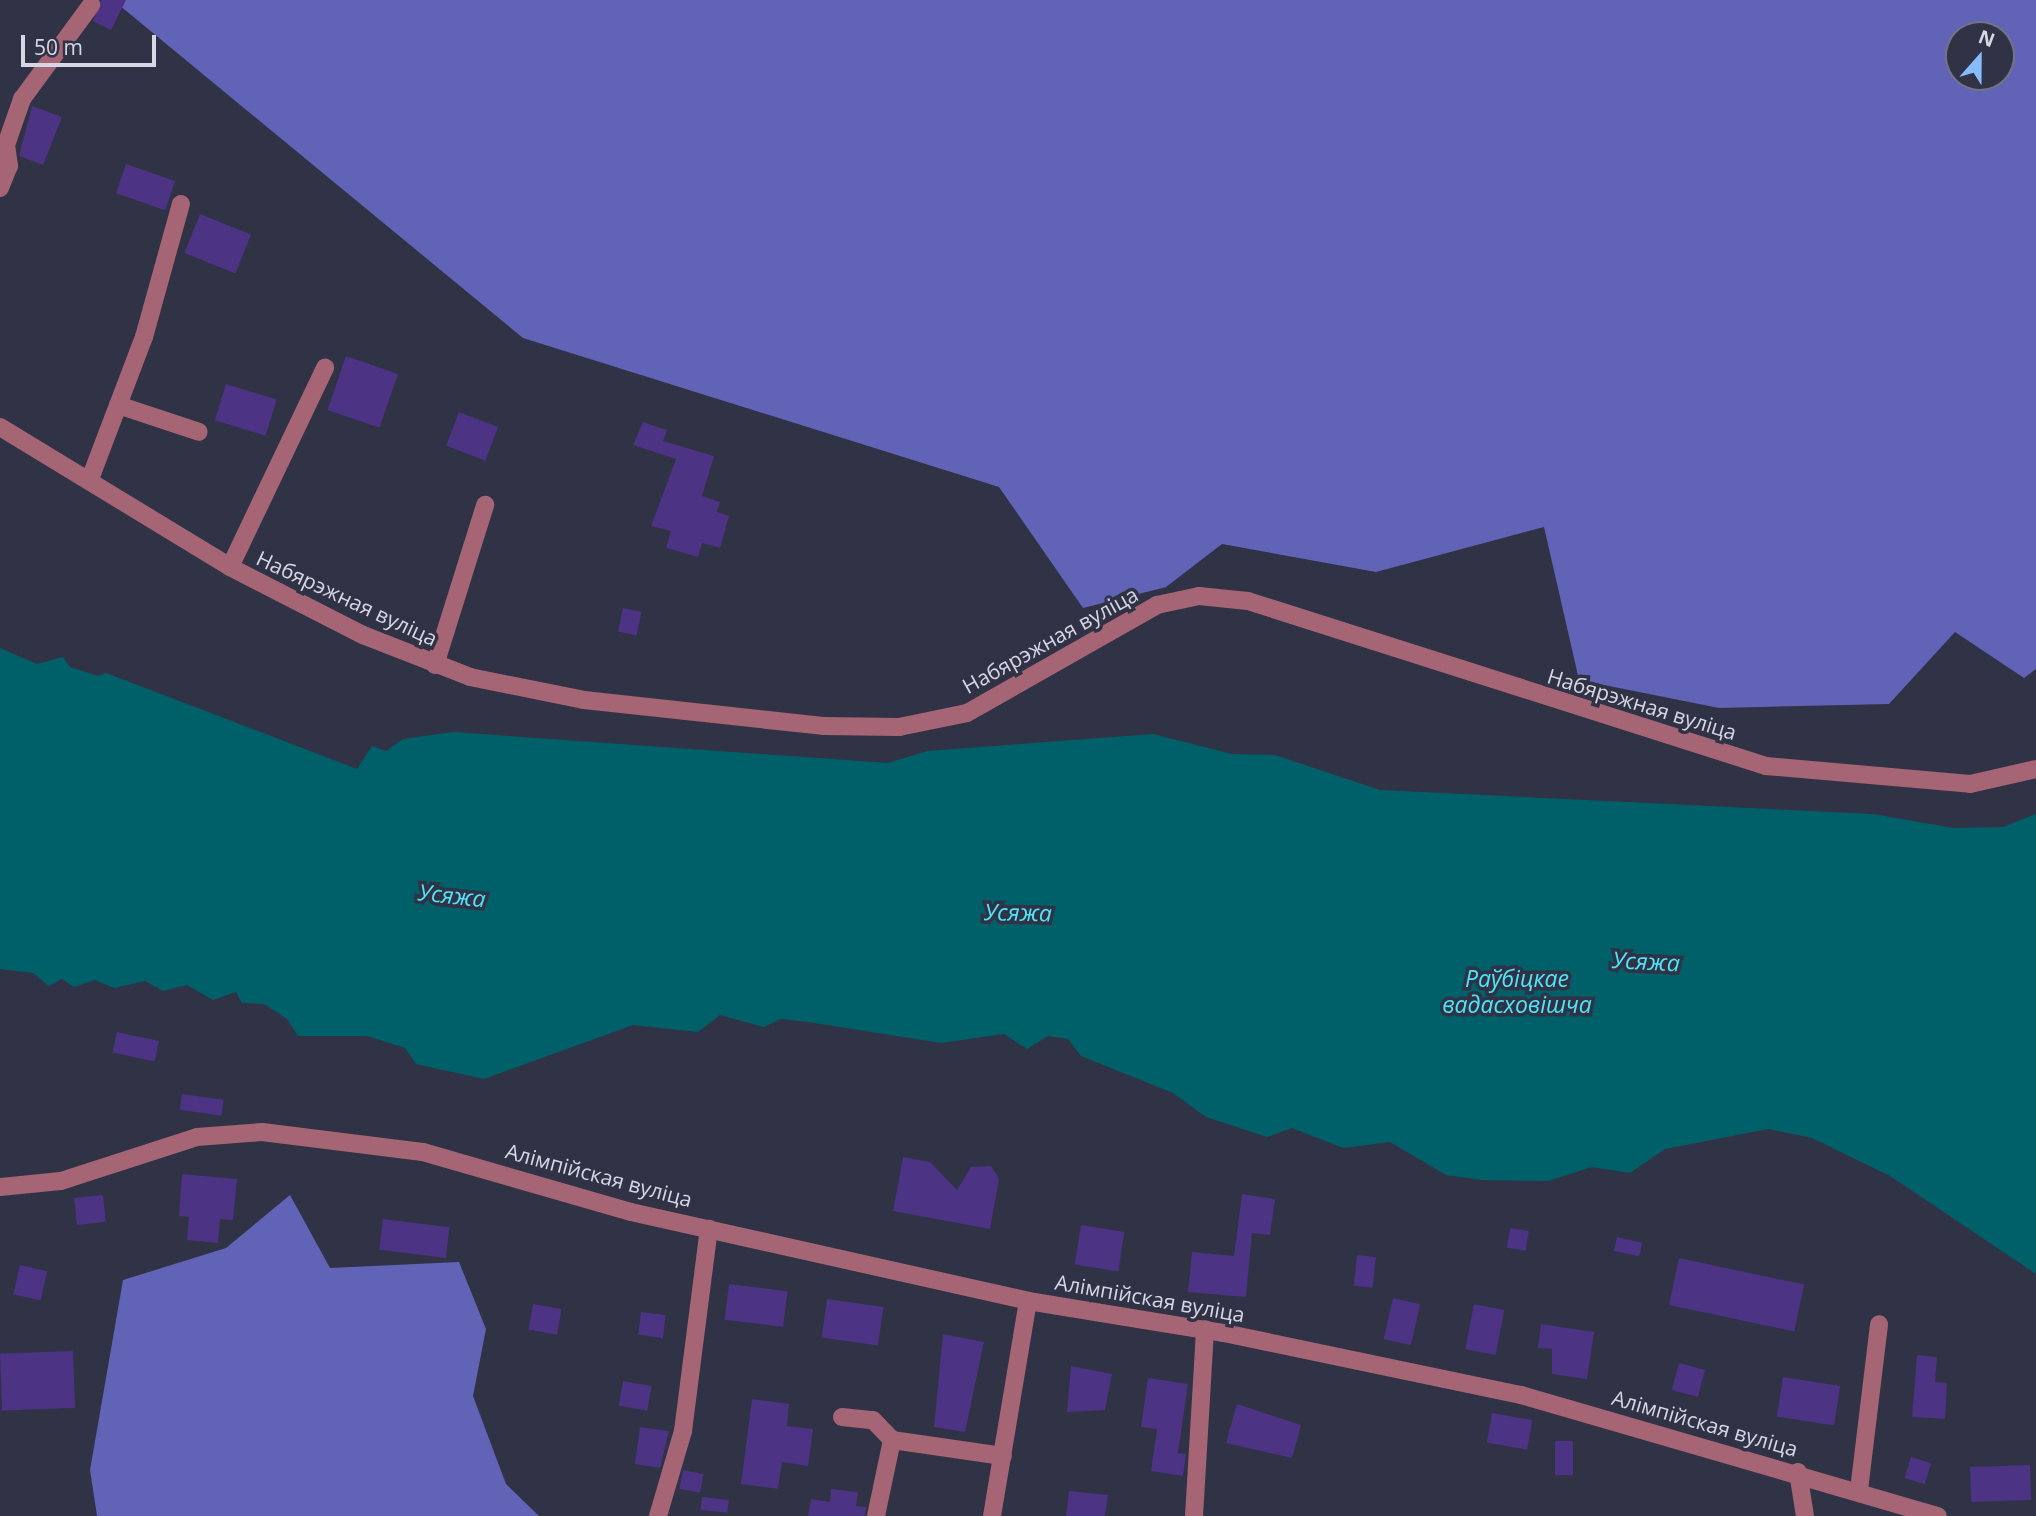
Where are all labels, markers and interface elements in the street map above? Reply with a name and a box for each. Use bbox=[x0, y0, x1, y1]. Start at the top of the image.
scale bar bbox=[24, 21, 159, 65]
north arrow bbox=[1945, 21, 2015, 91]
text: N bbox=[1975, 23, 1999, 53]
text: 50 m bbox=[34, 33, 83, 61]
street label: Набярэжная вуліца bbox=[253, 545, 441, 651]
street label: Набярэжная вуліца bbox=[958, 581, 1142, 699]
street label: Набярэжная вуліца bbox=[1544, 663, 1740, 745]
water label: Усяжа bbox=[417, 878, 487, 912]
water label: Усяжа bbox=[984, 898, 1052, 926]
water label: Усяжа bbox=[1611, 945, 1681, 977]
water label: Раўбіцкае вадасховішча bbox=[1442, 964, 1592, 1018]
street label: Алімпійская вуліца bbox=[503, 1138, 695, 1212]
street label: Алімпійская вуліца bbox=[1053, 1269, 1247, 1327]
street label: Алімпійская вуліца bbox=[1609, 1384, 1801, 1462]

